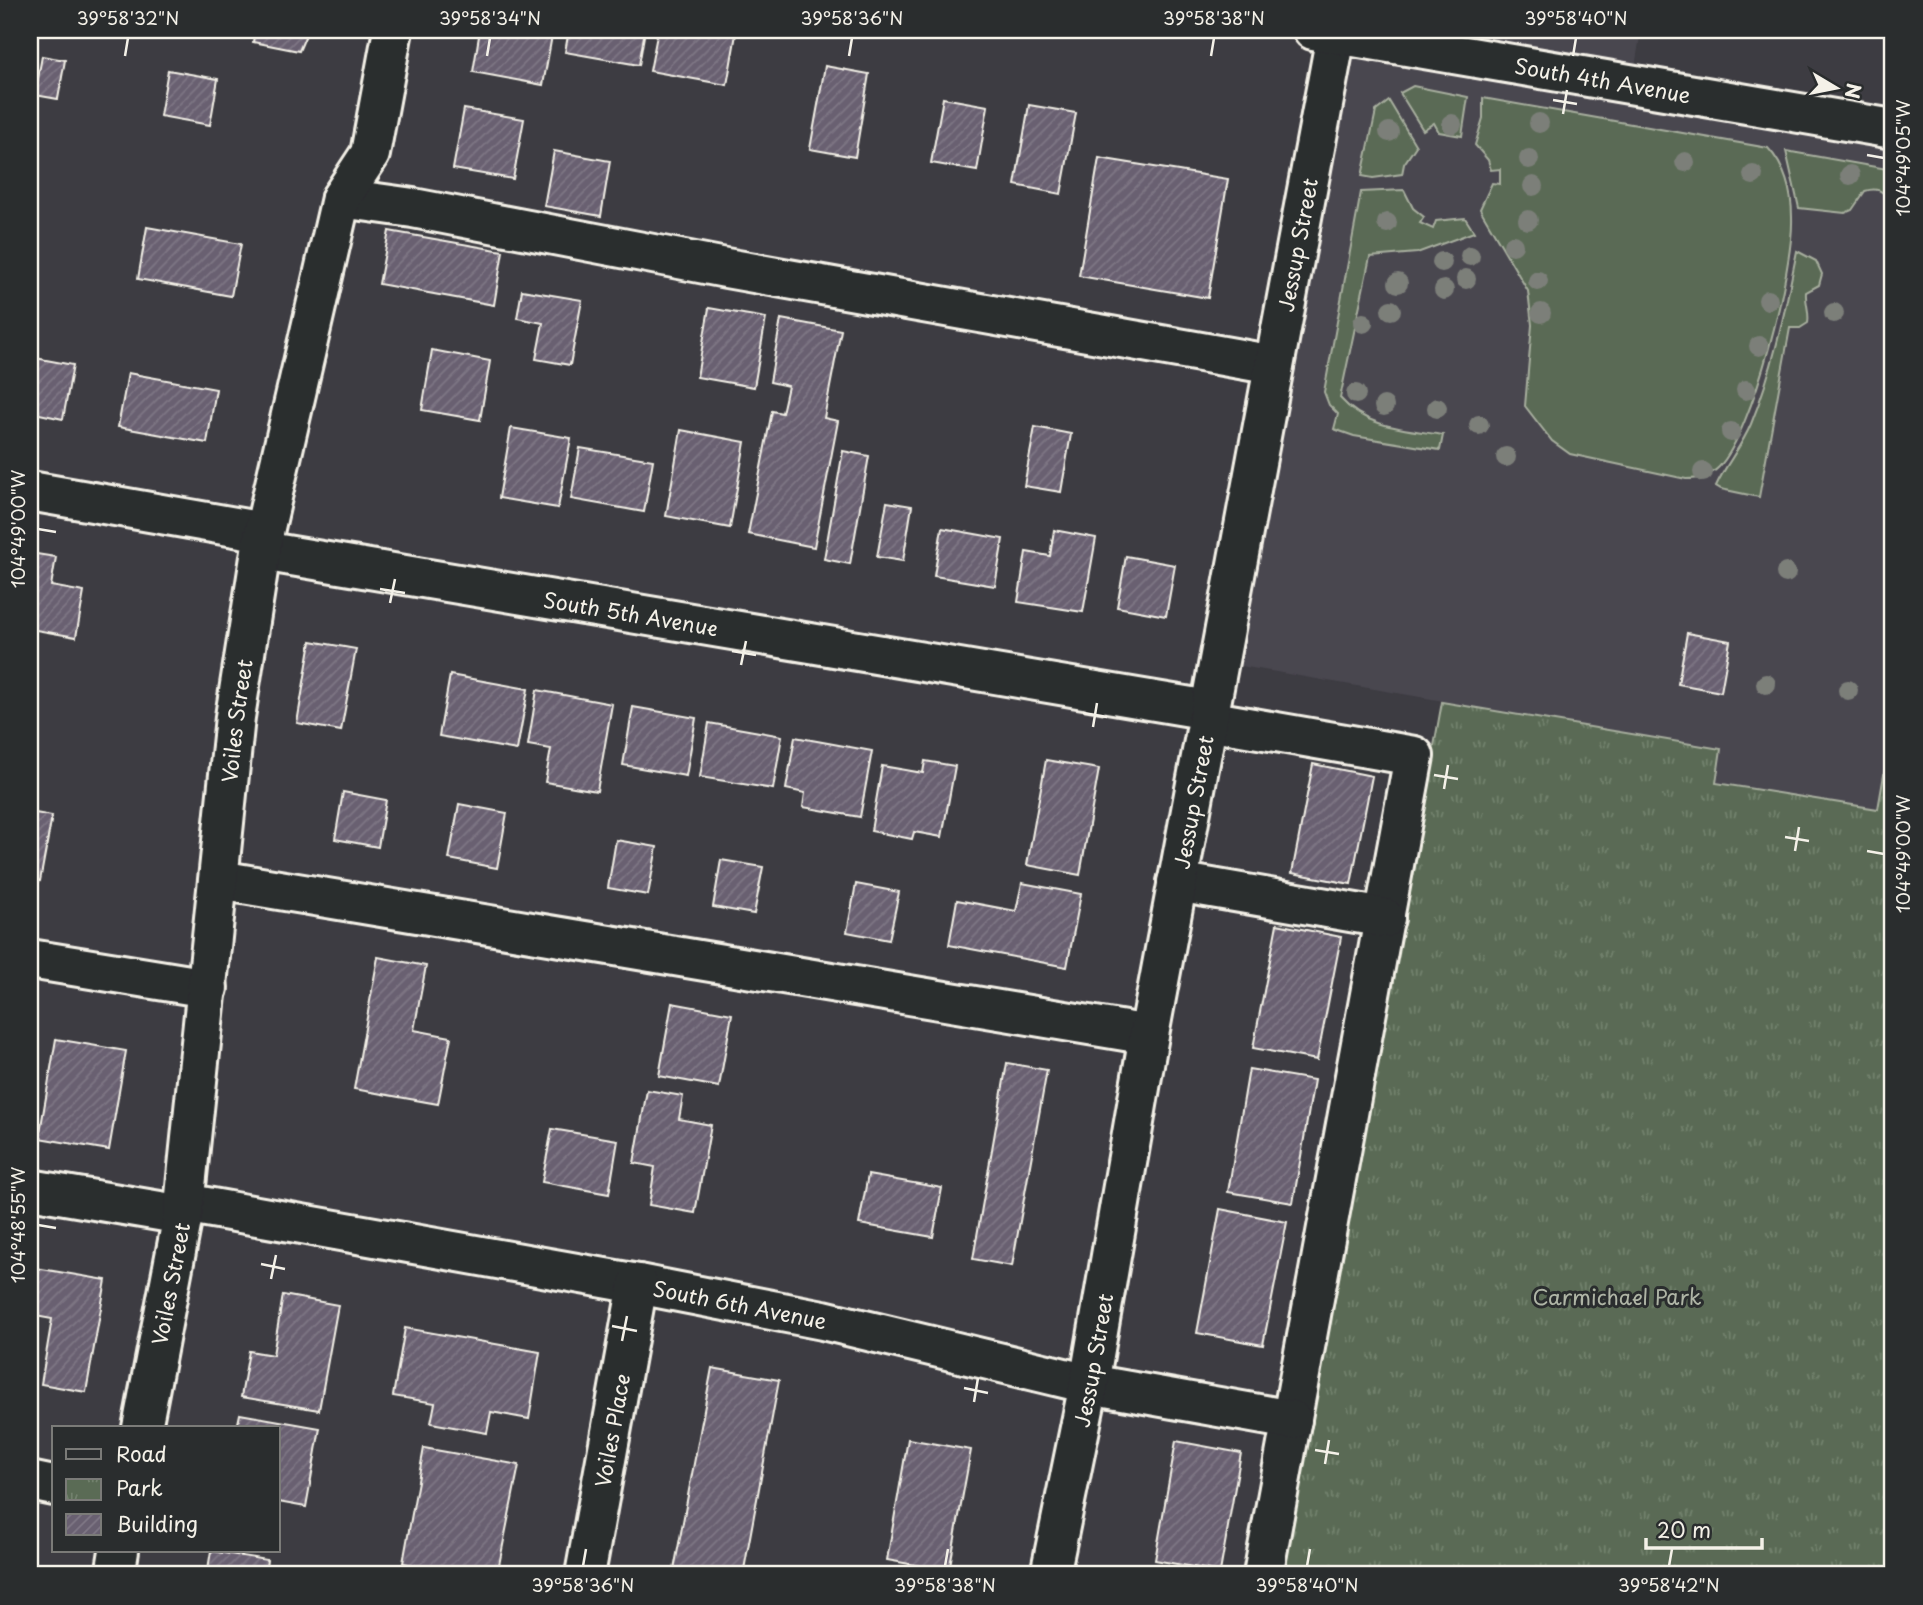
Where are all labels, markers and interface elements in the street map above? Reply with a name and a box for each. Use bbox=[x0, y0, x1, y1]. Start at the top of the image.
text: 39°58'32"N bbox=[77, 4, 179, 31]
text: 39°58'34"N bbox=[439, 4, 541, 31]
text: 39°58'36"N bbox=[801, 4, 903, 31]
text: 39°58'38"N bbox=[1163, 4, 1265, 31]
text: 39°58'40"N bbox=[1525, 4, 1627, 31]
street label: South 4th Avenue bbox=[1512, 49, 1693, 110]
north arrow bbox=[1800, 52, 1870, 122]
text: N bbox=[1839, 81, 1869, 101]
text: 104°49'05"W bbox=[1889, 99, 1916, 217]
street label: Jessup Street bbox=[1269, 175, 1325, 314]
text: 104°49'00"W bbox=[4, 469, 31, 588]
street label: South 5th Avenue bbox=[541, 583, 721, 643]
street label: Voiles Street bbox=[212, 657, 260, 784]
street label: Jessup Street bbox=[1164, 733, 1221, 872]
text: 104°49'00"W bbox=[1889, 794, 1916, 913]
text: 104°48'55"W bbox=[4, 1166, 31, 1283]
street label: Voiles Street bbox=[142, 1220, 197, 1348]
street label: South 6th Avenue bbox=[650, 1271, 829, 1336]
park label: Carmichael Park bbox=[1532, 1280, 1702, 1312]
street label: Jessup Street bbox=[1065, 1291, 1120, 1430]
street label: Voiles Place bbox=[585, 1371, 637, 1490]
legend bbox=[52, 1426, 280, 1552]
text: Road bbox=[116, 1437, 167, 1469]
text: Park bbox=[116, 1471, 163, 1503]
text: Building bbox=[116, 1507, 198, 1539]
scale bar bbox=[1646, 1507, 1762, 1551]
text: 20 m bbox=[1657, 1513, 1711, 1545]
text: 39°58'36"N bbox=[532, 1571, 634, 1598]
text: 39°58'38"N bbox=[894, 1571, 996, 1598]
text: 39°58'40"N bbox=[1256, 1571, 1358, 1598]
text: 39°58'42"N bbox=[1618, 1571, 1720, 1598]

